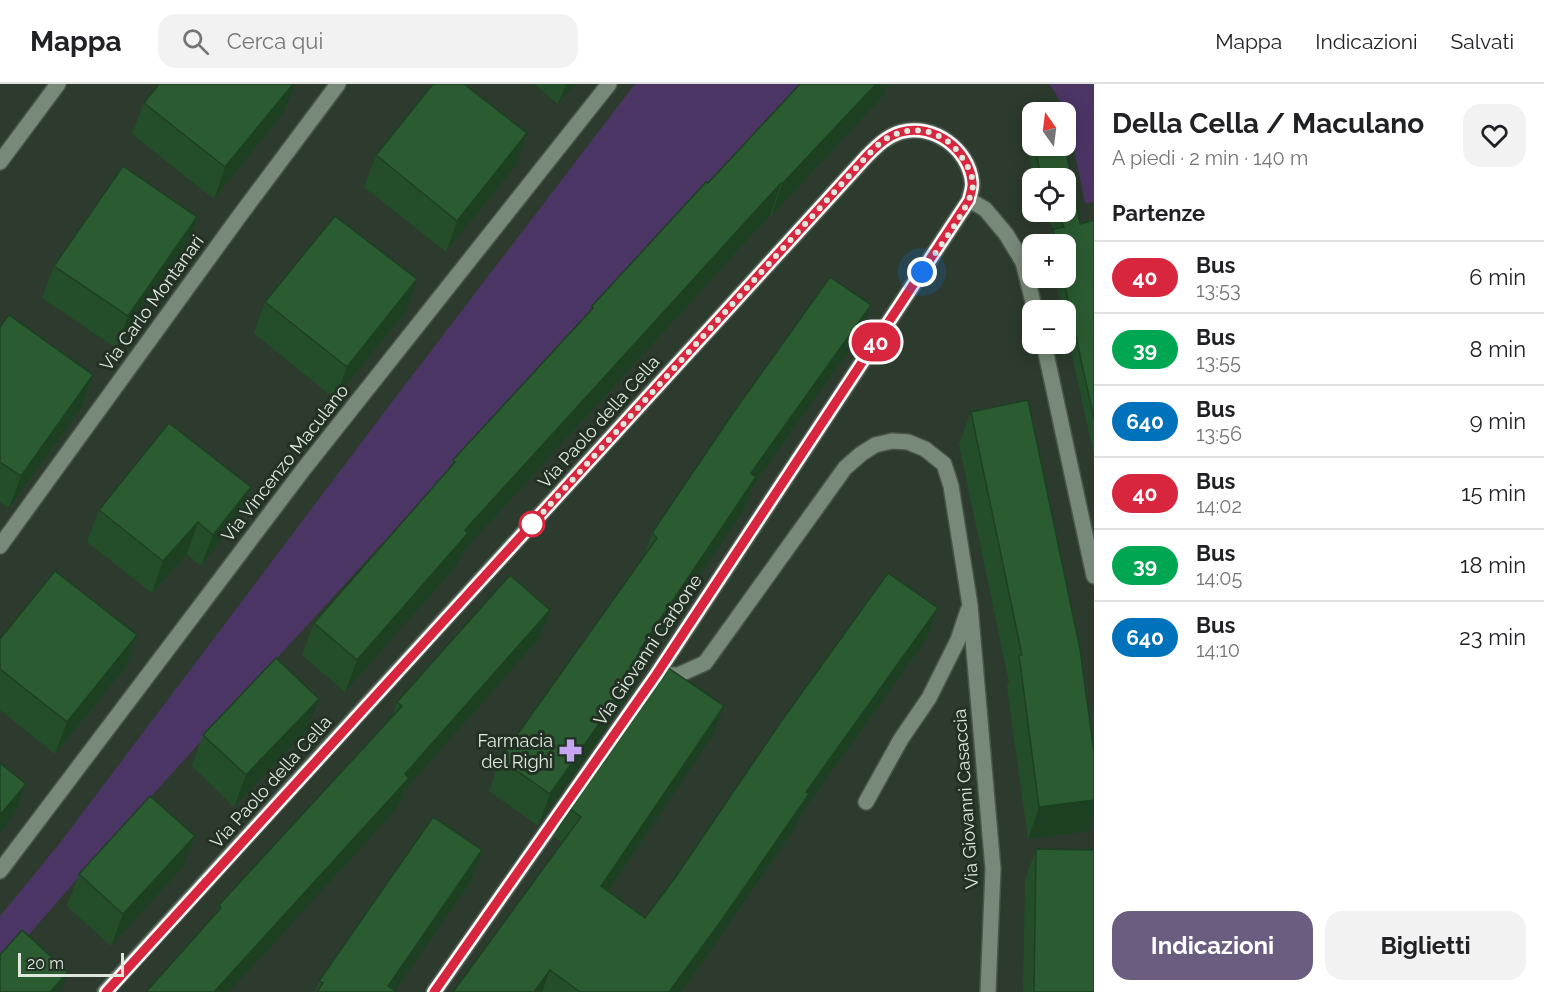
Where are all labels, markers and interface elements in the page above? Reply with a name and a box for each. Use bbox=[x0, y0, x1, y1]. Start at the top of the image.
search box bbox=[158, 14, 578, 68]
text: Mappa bbox=[30, 25, 122, 58]
icon: search bbox=[179, 25, 212, 58]
text: Cerca qui bbox=[227, 28, 323, 54]
text: Mappa bbox=[1215, 29, 1282, 54]
text: Indicazioni bbox=[1315, 29, 1418, 54]
text: Salvati bbox=[1451, 29, 1514, 54]
north arrow bbox=[1022, 102, 1076, 156]
map controls bbox=[1022, 102, 1076, 354]
button: heart bbox=[1463, 104, 1526, 167]
text: Della Cella / Maculano bbox=[1112, 107, 1424, 140]
text: A piedi · 2 min · 140 m bbox=[1112, 146, 1308, 170]
button: locate bbox=[1022, 168, 1076, 222]
text: Partenze bbox=[1112, 200, 1205, 226]
street label: Via Carlo Montanari bbox=[95, 231, 208, 375]
button: + bbox=[1022, 234, 1076, 288]
text: Bus bbox=[1196, 252, 1235, 278]
your location bbox=[907, 257, 937, 287]
text: 6 min bbox=[1469, 264, 1526, 290]
text: 40 bbox=[1133, 265, 1157, 290]
text: 13:53 bbox=[1196, 278, 1241, 302]
button: − bbox=[1022, 300, 1076, 354]
line badge: 40 bbox=[849, 322, 903, 362]
text: Bus bbox=[1196, 324, 1235, 350]
text: 40 bbox=[864, 330, 888, 355]
text: 8 min bbox=[1470, 336, 1526, 362]
text: 39 bbox=[1133, 337, 1157, 362]
text: 13:55 bbox=[1196, 350, 1241, 374]
street label: Via Paolo della Cella bbox=[534, 351, 664, 492]
street label: Via Vincenzo Maculano bbox=[217, 380, 353, 545]
text: Bus bbox=[1196, 396, 1235, 422]
text: 9 min bbox=[1470, 408, 1526, 434]
text: 640 bbox=[1126, 409, 1164, 434]
text: 13:56 bbox=[1196, 422, 1242, 446]
text: Bus bbox=[1196, 468, 1235, 494]
text: 15 min bbox=[1461, 480, 1526, 506]
text: 40 bbox=[1133, 481, 1157, 506]
text: 14:02 bbox=[1196, 494, 1242, 518]
unlabelled marker bbox=[519, 511, 545, 537]
text: Bus bbox=[1196, 540, 1235, 566]
text: 18 min bbox=[1460, 552, 1526, 578]
text: 39 bbox=[1133, 553, 1157, 578]
text: 14:05 bbox=[1196, 566, 1242, 590]
street label: Via Giovanni Carbone bbox=[589, 570, 706, 729]
text: Bus bbox=[1196, 612, 1235, 638]
text: 23 min bbox=[1459, 624, 1526, 650]
text: 640 bbox=[1126, 625, 1164, 650]
text: 14:10 bbox=[1196, 638, 1240, 662]
street label: Via Giovanni Casaccia bbox=[949, 708, 982, 890]
street label: Via Paolo della Cella bbox=[206, 711, 336, 852]
place label: Farmacia del Righi bbox=[477, 730, 553, 772]
pharmacy icon: Farmacia del Righi bbox=[558, 738, 584, 764]
button: Indicazioni bbox=[1112, 911, 1313, 980]
button: Biglietti bbox=[1325, 911, 1526, 980]
scale bar bbox=[18, 950, 124, 978]
text: 20 m bbox=[27, 954, 64, 973]

